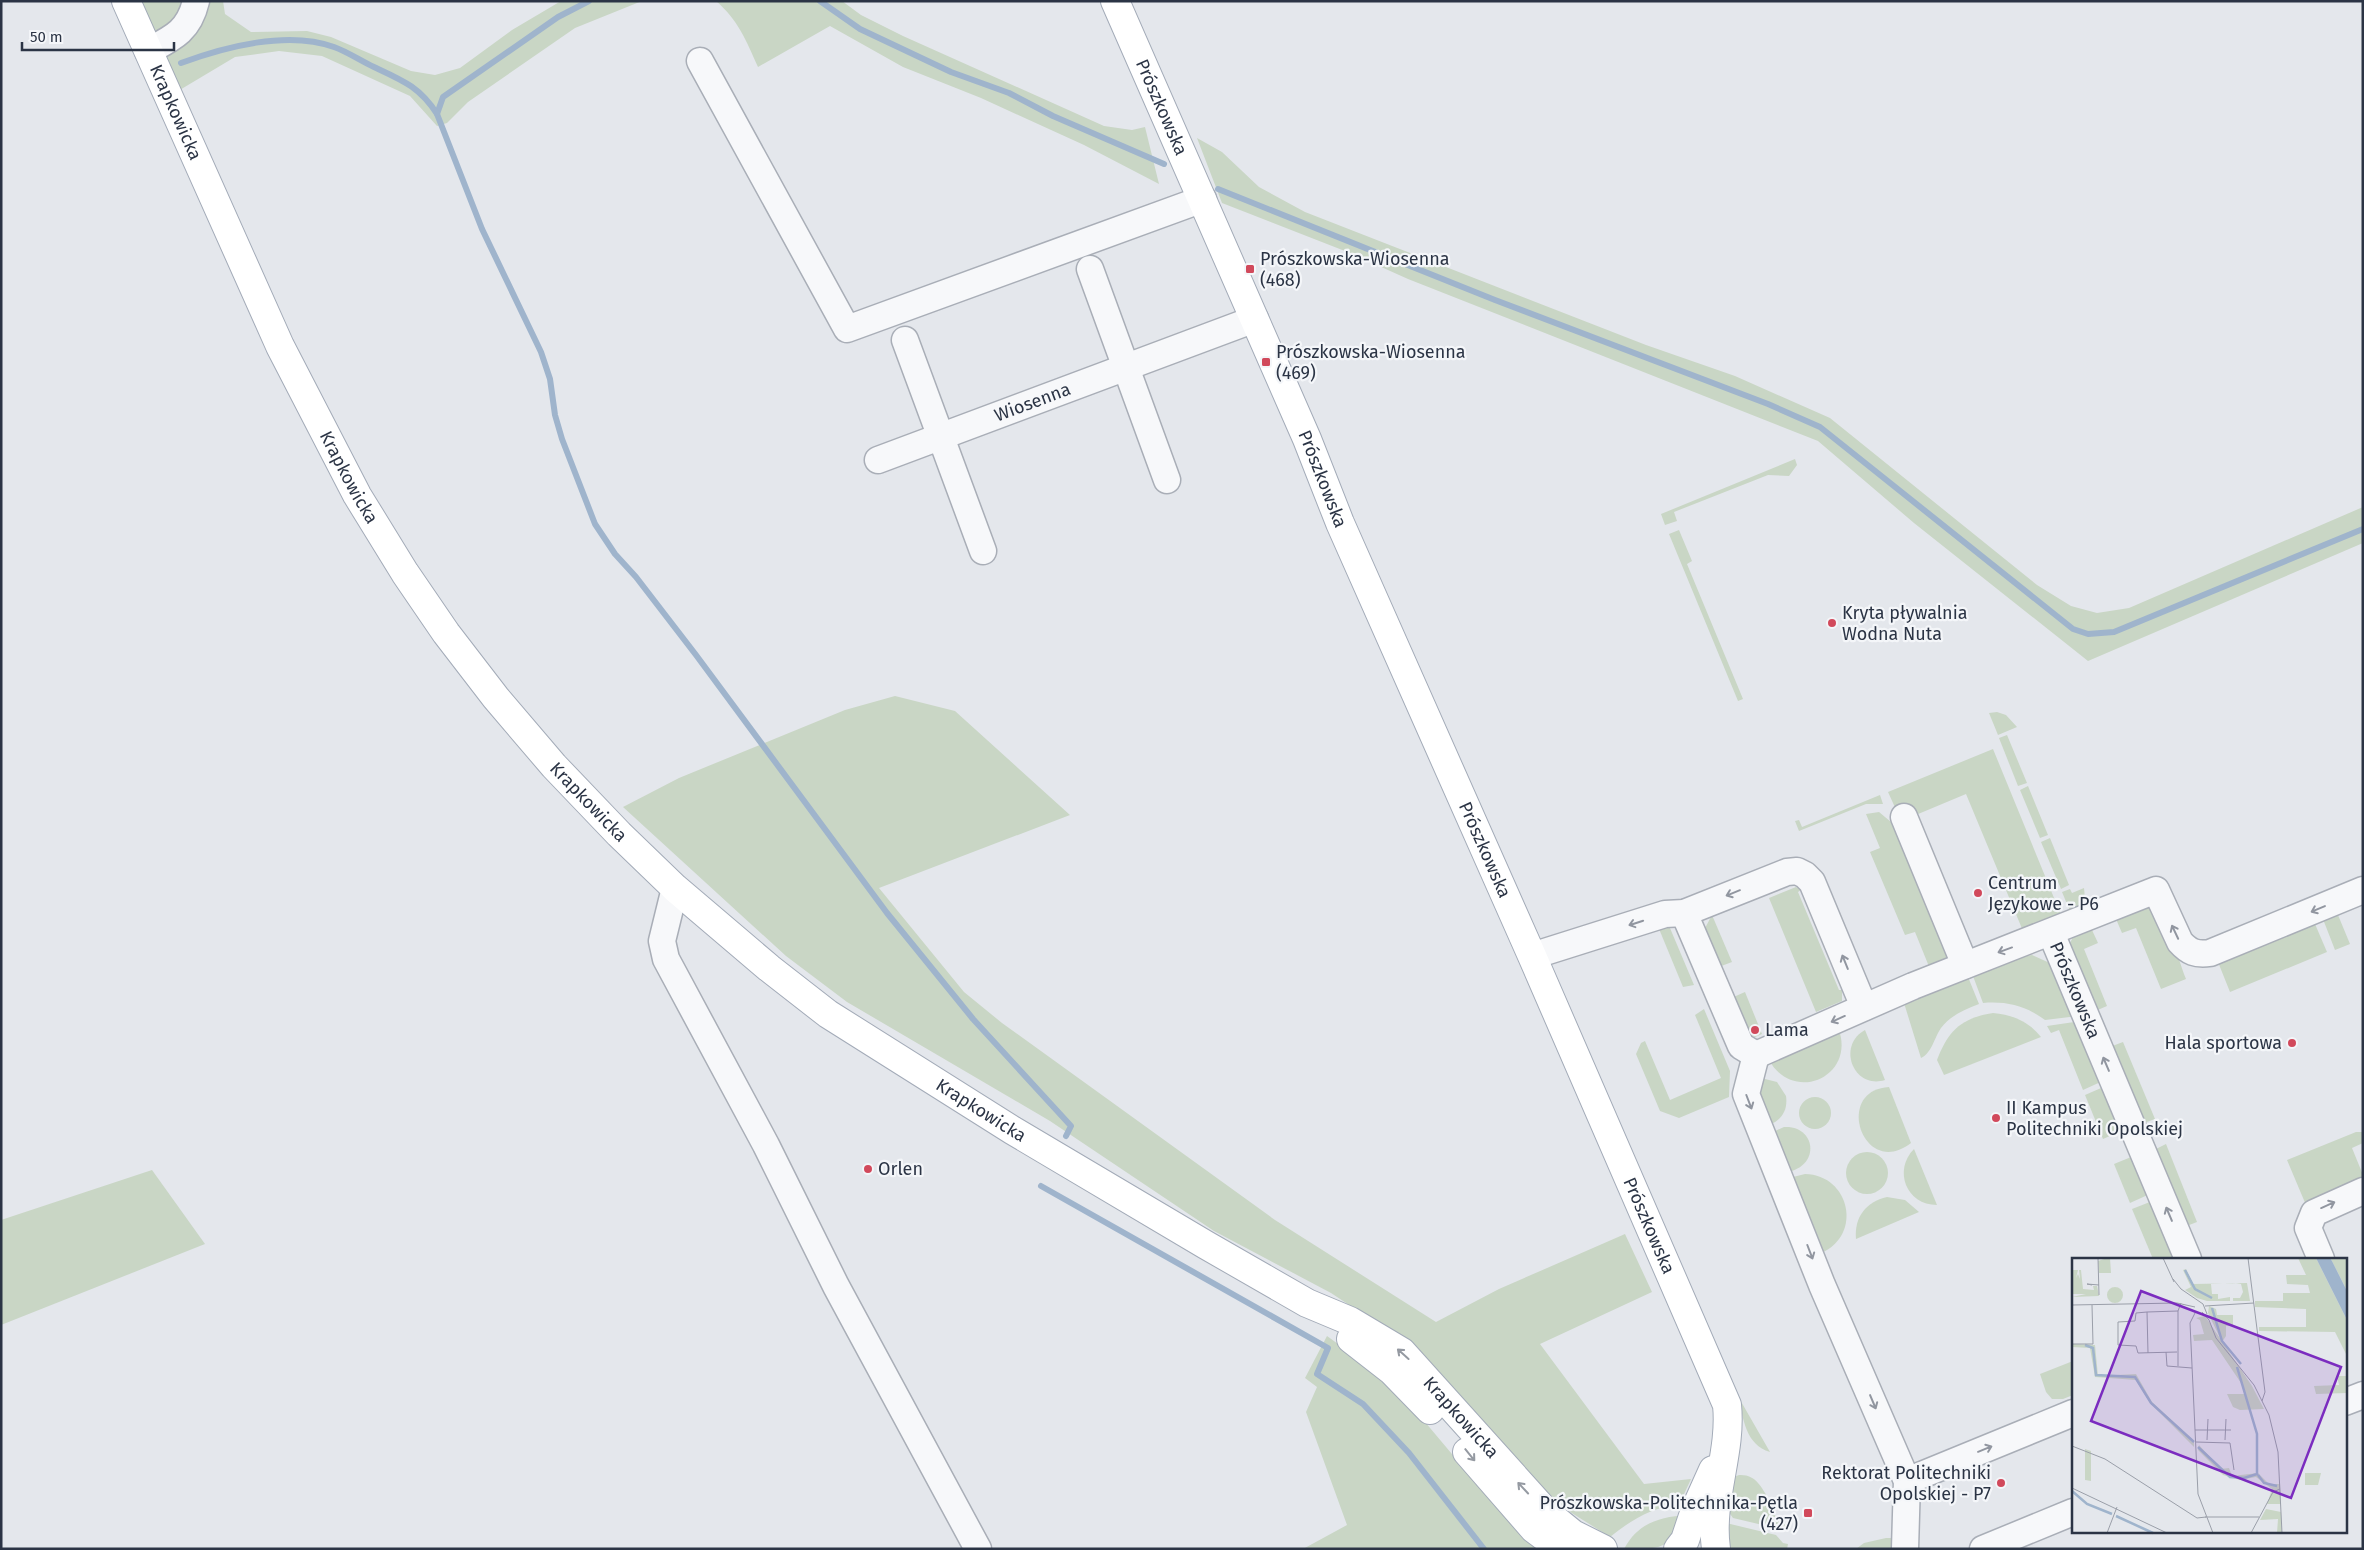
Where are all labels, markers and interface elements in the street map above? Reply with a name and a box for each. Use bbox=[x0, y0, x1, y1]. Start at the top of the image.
scale bar bbox=[22, 20, 175, 52]
text: 50 m bbox=[30, 28, 63, 46]
street label: Prószkowska bbox=[1131, 56, 1192, 159]
street label: Krapkowicka bbox=[145, 61, 207, 164]
place label: Prószkowska-Wiosenna (468) bbox=[1260, 248, 1450, 291]
marker: Prószkowska-Wiosenna (468) bbox=[1244, 263, 1256, 275]
place label: Prószkowska-Wiosenna (469) bbox=[1276, 341, 1466, 384]
marker: Prószkowska-Wiosenna (469) bbox=[1260, 356, 1272, 368]
street label: Wiosenna bbox=[991, 378, 1074, 426]
street label: Krapkowicka bbox=[315, 427, 383, 528]
street label: Prószkowska bbox=[1293, 427, 1352, 531]
place label: Kryta pływalnia Wodna Nuta bbox=[1842, 602, 1968, 645]
marker: Kryta pływalnia Wodna Nuta bbox=[1826, 617, 1838, 629]
street label: Krapkowicka bbox=[545, 757, 632, 847]
street label: Prószkowska bbox=[1454, 798, 1516, 901]
place label: Centrum Językowe - P6 bbox=[1988, 872, 2099, 915]
marker: Centrum Językowe - P6 bbox=[1972, 887, 1984, 899]
one-way arrow bbox=[1726, 889, 1741, 898]
one-way arrow bbox=[2311, 905, 2326, 914]
one-way arrow bbox=[1629, 919, 1645, 928]
one-way arrow bbox=[2170, 925, 2179, 940]
street label: Prószkowska bbox=[2045, 938, 2105, 1042]
one-way arrow bbox=[1998, 946, 2013, 955]
one-way arrow bbox=[1840, 955, 1850, 970]
one-way arrow bbox=[1831, 1014, 1846, 1024]
place label: Lama bbox=[1765, 1019, 1809, 1041]
marker: Lama bbox=[1749, 1024, 1761, 1036]
place label: Hala sportowa bbox=[2165, 1032, 2282, 1054]
marker: Hala sportowa bbox=[2286, 1037, 2298, 1049]
one-way arrow bbox=[2100, 1057, 2110, 1072]
street label: Krapkowicka bbox=[932, 1074, 1030, 1147]
one-way arrow bbox=[1745, 1093, 1754, 1109]
place label: II Kampus Politechniki Opolskiej bbox=[2006, 1097, 2183, 1140]
marker: II Kampus Politechniki Opolskiej bbox=[1990, 1112, 2002, 1124]
place label: Orlen bbox=[878, 1158, 923, 1180]
marker: Orlen bbox=[862, 1163, 874, 1175]
street label: Prószkowska bbox=[1618, 1174, 1680, 1277]
one-way arrow bbox=[2320, 1200, 2335, 1210]
one-way arrow bbox=[2164, 1207, 2173, 1222]
one-way arrow bbox=[1805, 1244, 1815, 1259]
inset map bbox=[2072, 1258, 2346, 1532]
one-way arrow bbox=[1397, 1349, 1410, 1360]
street label: Krapkowicka bbox=[1418, 1372, 1503, 1463]
one-way arrow bbox=[1868, 1394, 1878, 1409]
one-way arrow bbox=[1977, 1444, 1992, 1453]
one-way arrow bbox=[1464, 1449, 1476, 1462]
place label: Rektorat Politechniki Opolskiej - P7 bbox=[1821, 1462, 1991, 1505]
marker: Rektorat Politechniki Opolskiej - P7 bbox=[1995, 1477, 2007, 1489]
one-way arrow bbox=[1517, 1482, 1529, 1495]
place label: Prószkowska-Politechnika-Pętla (427) bbox=[1540, 1492, 1798, 1535]
marker: Prószkowska-Politechnika-Pętla (427) bbox=[1802, 1507, 1814, 1519]

